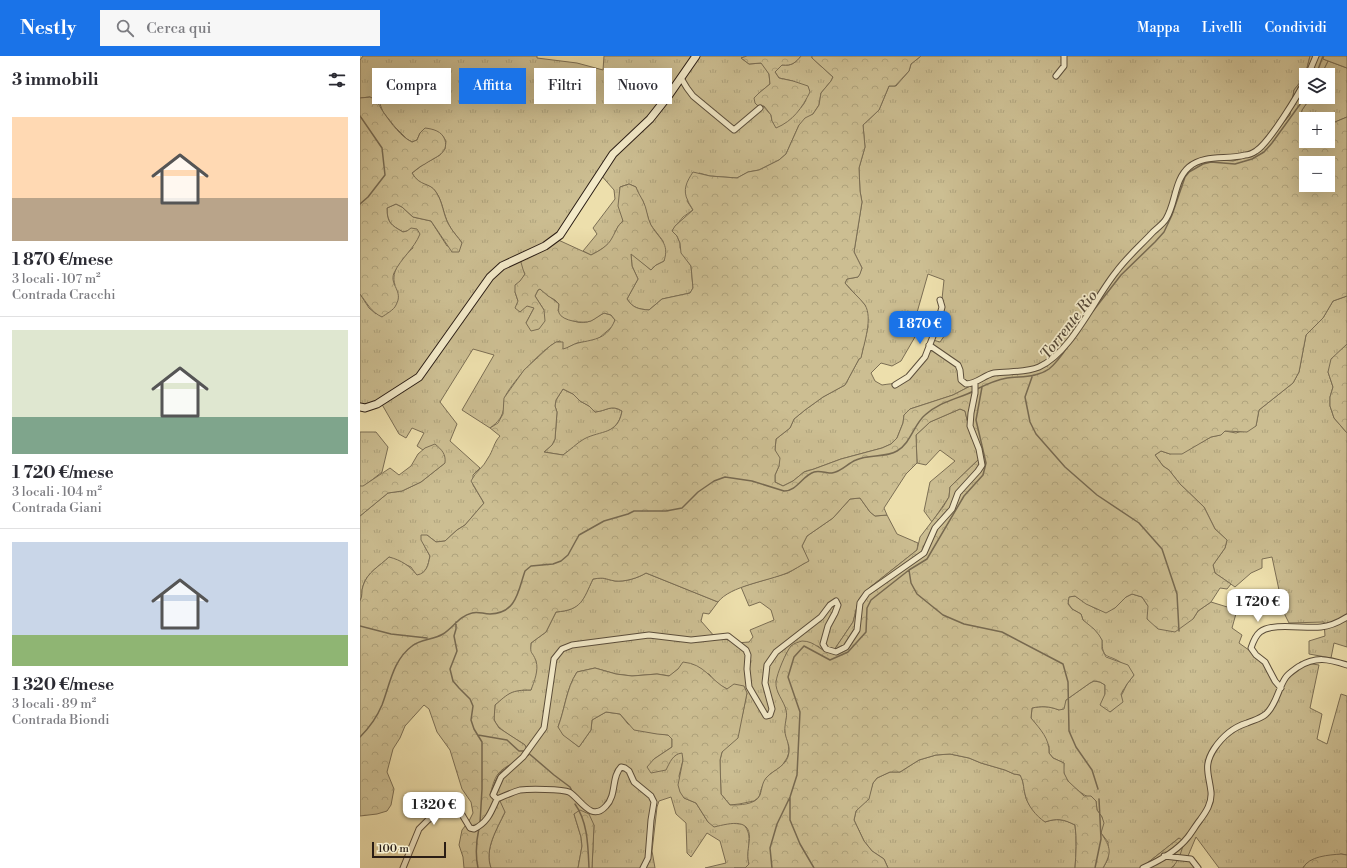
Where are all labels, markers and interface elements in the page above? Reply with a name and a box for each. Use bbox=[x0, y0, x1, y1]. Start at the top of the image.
search box bbox=[100, 10, 380, 46]
text: Nestly bbox=[20, 16, 76, 40]
icon: search bbox=[114, 17, 136, 39]
text: Cerca qui bbox=[146, 19, 211, 38]
text: Mappa bbox=[1137, 19, 1180, 37]
text: Livelli bbox=[1202, 19, 1242, 37]
text: Condividi bbox=[1264, 19, 1327, 37]
chip: Compra bbox=[372, 68, 451, 104]
chip: Affitta bbox=[459, 68, 526, 104]
chip: Filtri bbox=[534, 68, 596, 104]
chip: Nuovo bbox=[604, 68, 672, 104]
map controls bbox=[1299, 68, 1335, 192]
button: layers bbox=[1299, 68, 1335, 104]
text: 3 immobili bbox=[12, 69, 98, 91]
icon: filters bbox=[326, 69, 348, 91]
button: + bbox=[1299, 112, 1335, 148]
icon: home bbox=[144, 143, 216, 215]
button: − bbox=[1299, 156, 1335, 192]
text: 1 870 €/mese bbox=[12, 249, 113, 271]
text: 3 locali · 107 m² bbox=[12, 271, 101, 287]
text: Contrada Cracchi bbox=[12, 287, 116, 303]
water label: Torrente Rio bbox=[1036, 287, 1102, 363]
pin: 1 870 € bbox=[883, 311, 957, 345]
text: 1 870 € bbox=[898, 316, 942, 332]
icon: home bbox=[144, 356, 216, 428]
text: 1 720 €/mese bbox=[12, 462, 114, 484]
text: 3 locali · 104 m² bbox=[12, 484, 102, 500]
text: Contrada Giani bbox=[12, 500, 102, 516]
icon: home bbox=[144, 568, 216, 640]
pin: 1 720 € bbox=[1221, 589, 1295, 623]
text: 1 720 € bbox=[1236, 594, 1280, 610]
text: 1 320 €/mese bbox=[12, 674, 114, 696]
text: 3 locali · 89 m² bbox=[12, 696, 96, 712]
text: Contrada Biondi bbox=[12, 712, 110, 728]
pin: 1 320 € bbox=[397, 792, 471, 826]
text: 1 320 € bbox=[412, 797, 456, 813]
scale bar bbox=[372, 840, 446, 859]
text: 100 m bbox=[378, 842, 409, 856]

